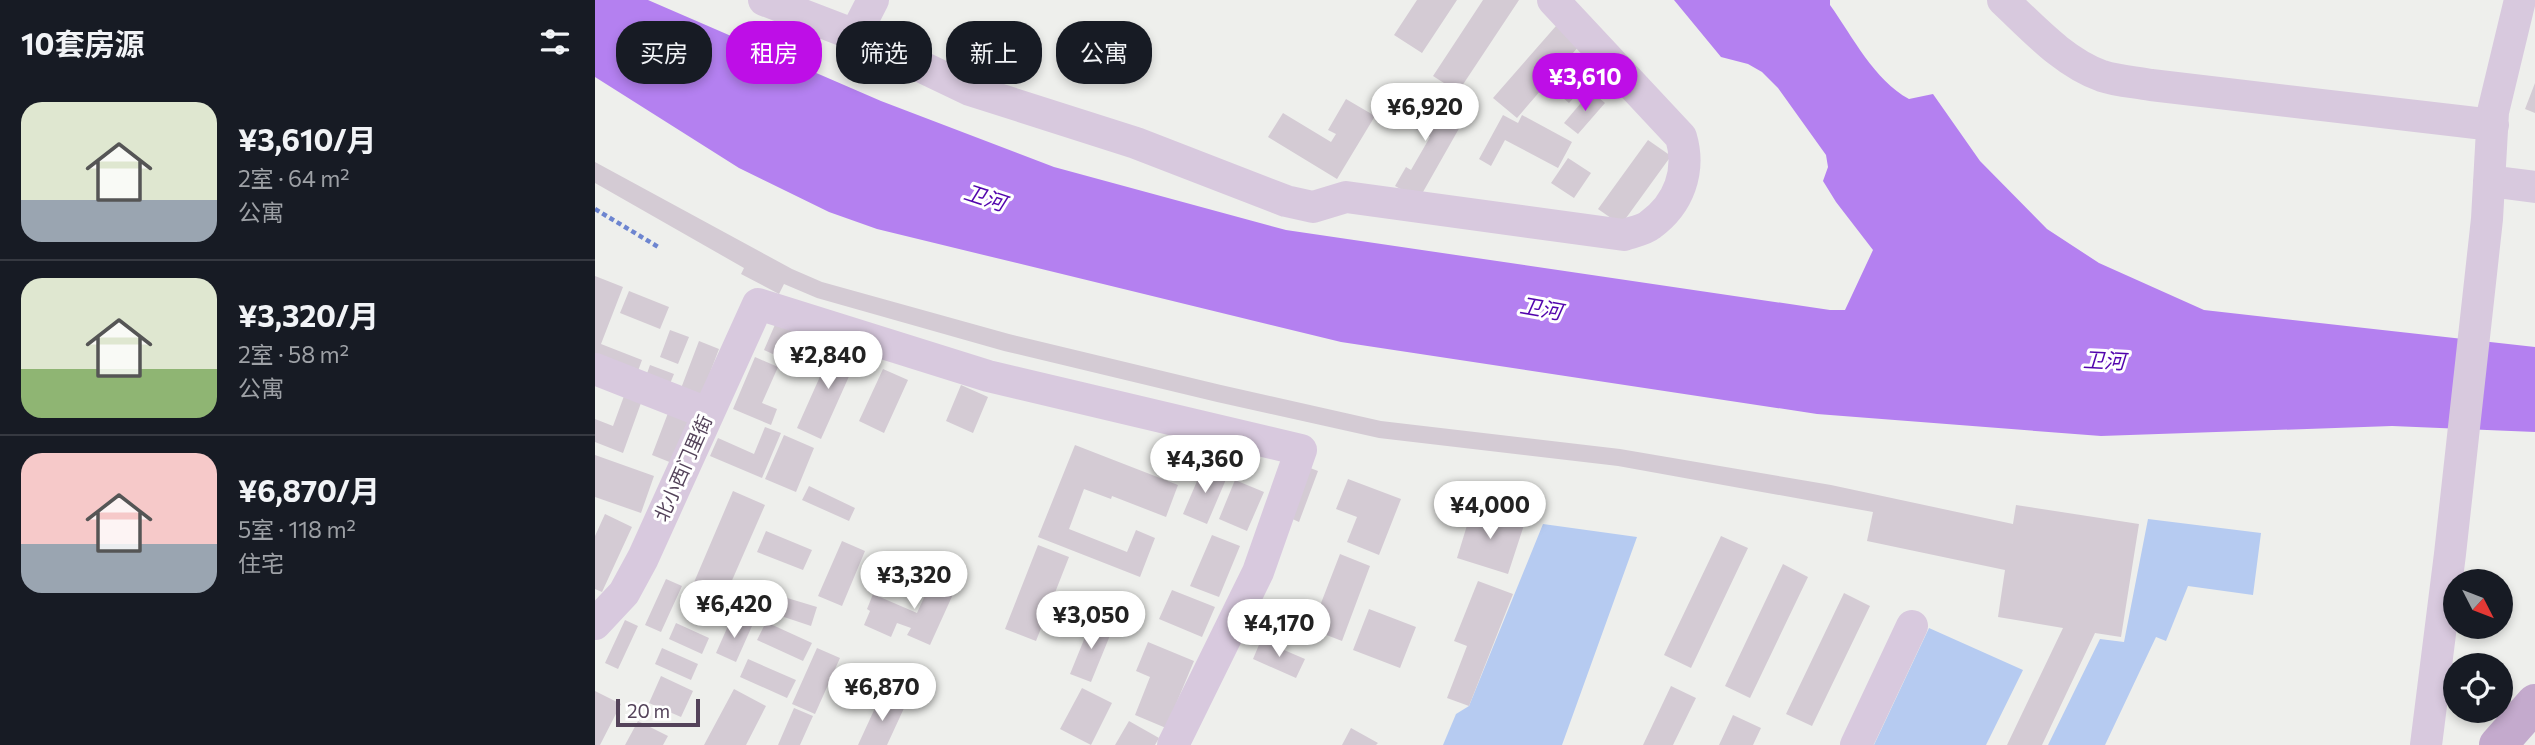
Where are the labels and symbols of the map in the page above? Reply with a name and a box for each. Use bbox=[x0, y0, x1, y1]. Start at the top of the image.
pin: ¥3,610 bbox=[1528, 54, 1642, 113]
pin: ¥6,920 bbox=[1368, 83, 1482, 143]
water label: 卫河 bbox=[962, 178, 1013, 216]
water label: 卫河 bbox=[1518, 292, 1568, 324]
pin: ¥2,840 bbox=[771, 332, 885, 391]
water label: 卫河 bbox=[2082, 346, 2130, 373]
street label: 北小西门里街 bbox=[649, 411, 716, 525]
pin: ¥4,360 bbox=[1148, 435, 1262, 495]
pin: ¥4,000 bbox=[1433, 482, 1547, 541]
pin: ¥3,320 bbox=[857, 552, 971, 611]
north arrow bbox=[2443, 569, 2513, 639]
pin: ¥6,420 bbox=[677, 580, 791, 640]
pin: ¥3,050 bbox=[1034, 592, 1148, 651]
pin: ¥4,170 bbox=[1222, 600, 1336, 659]
pin: ¥6,870 bbox=[825, 664, 939, 723]
scale bar bbox=[616, 696, 700, 728]

